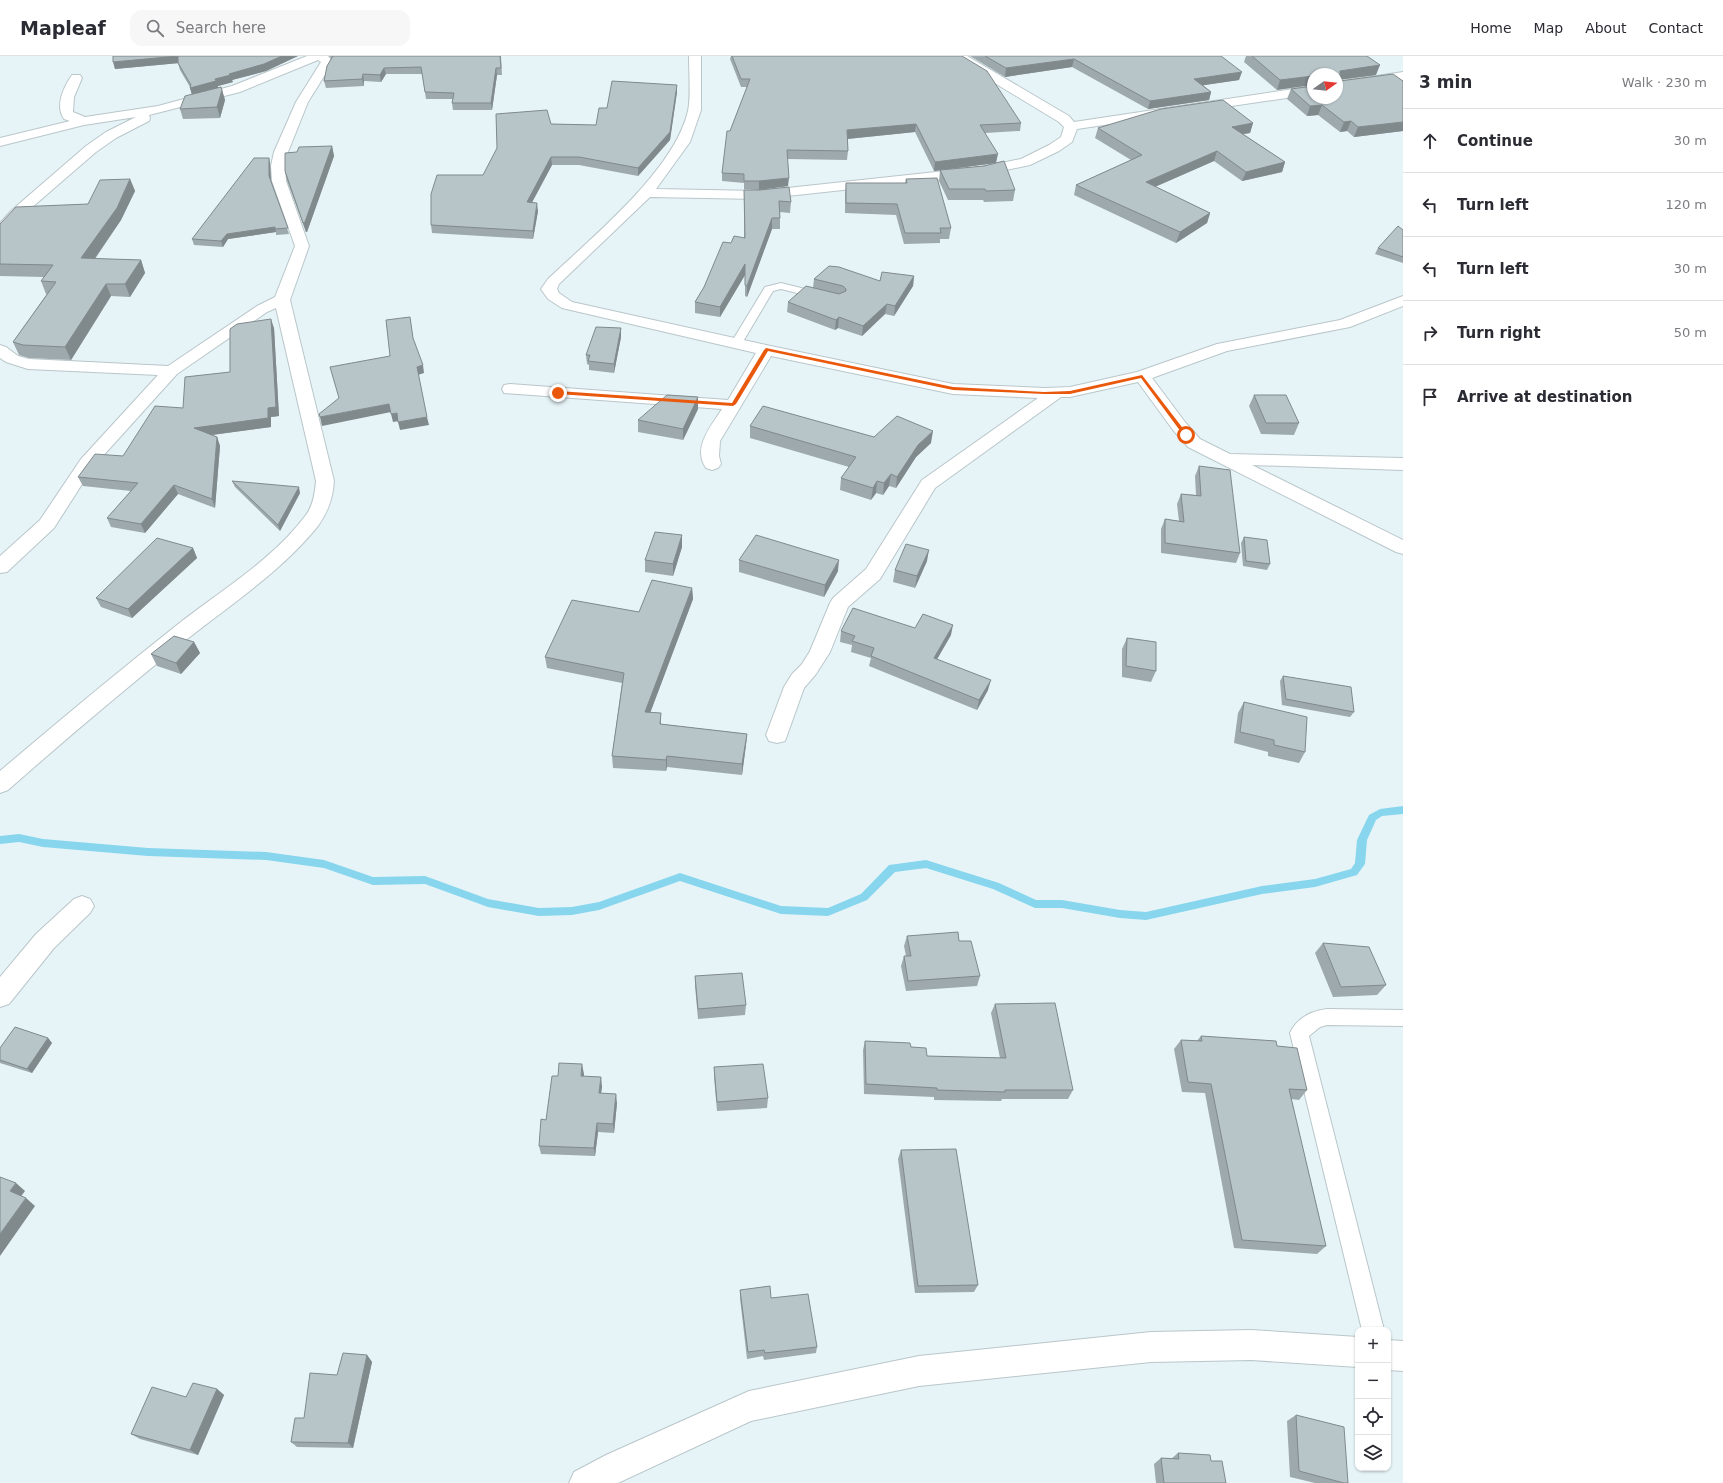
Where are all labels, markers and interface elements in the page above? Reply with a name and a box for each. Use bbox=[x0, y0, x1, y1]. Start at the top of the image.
search box bbox=[130, 10, 410, 46]
text: Mapleaf bbox=[20, 17, 106, 39]
icon: search bbox=[144, 17, 166, 39]
text: Search here bbox=[176, 19, 266, 37]
text: Home bbox=[1470, 20, 1512, 36]
text: Map bbox=[1534, 20, 1563, 36]
text: About bbox=[1585, 20, 1627, 36]
text: Contact bbox=[1649, 20, 1703, 36]
north arrow bbox=[1307, 68, 1343, 104]
text: 3 min bbox=[1419, 72, 1472, 92]
text: Walk · 230 m bbox=[1622, 75, 1707, 90]
icon: ahead bbox=[1419, 130, 1441, 152]
text: Continue bbox=[1457, 132, 1533, 150]
text: 30 m bbox=[1674, 133, 1707, 148]
icon: left bbox=[1419, 194, 1441, 216]
text: Turn left bbox=[1457, 196, 1529, 214]
text: 120 m bbox=[1665, 197, 1707, 212]
icon: left bbox=[1419, 258, 1441, 280]
text: Turn left bbox=[1457, 260, 1529, 278]
text: 30 m bbox=[1674, 261, 1707, 276]
icon: right bbox=[1419, 322, 1441, 344]
text: Turn right bbox=[1457, 324, 1541, 342]
text: 50 m bbox=[1674, 325, 1707, 340]
route end bbox=[549, 384, 567, 402]
icon: arrive bbox=[1419, 386, 1441, 408]
text: Arrive at destination bbox=[1457, 388, 1632, 406]
route start bbox=[1177, 426, 1195, 444]
map controls bbox=[1355, 1327, 1391, 1471]
button: + bbox=[1355, 1327, 1391, 1363]
button: − bbox=[1355, 1363, 1391, 1399]
button: locate bbox=[1355, 1399, 1391, 1435]
button: layers bbox=[1355, 1435, 1391, 1471]

